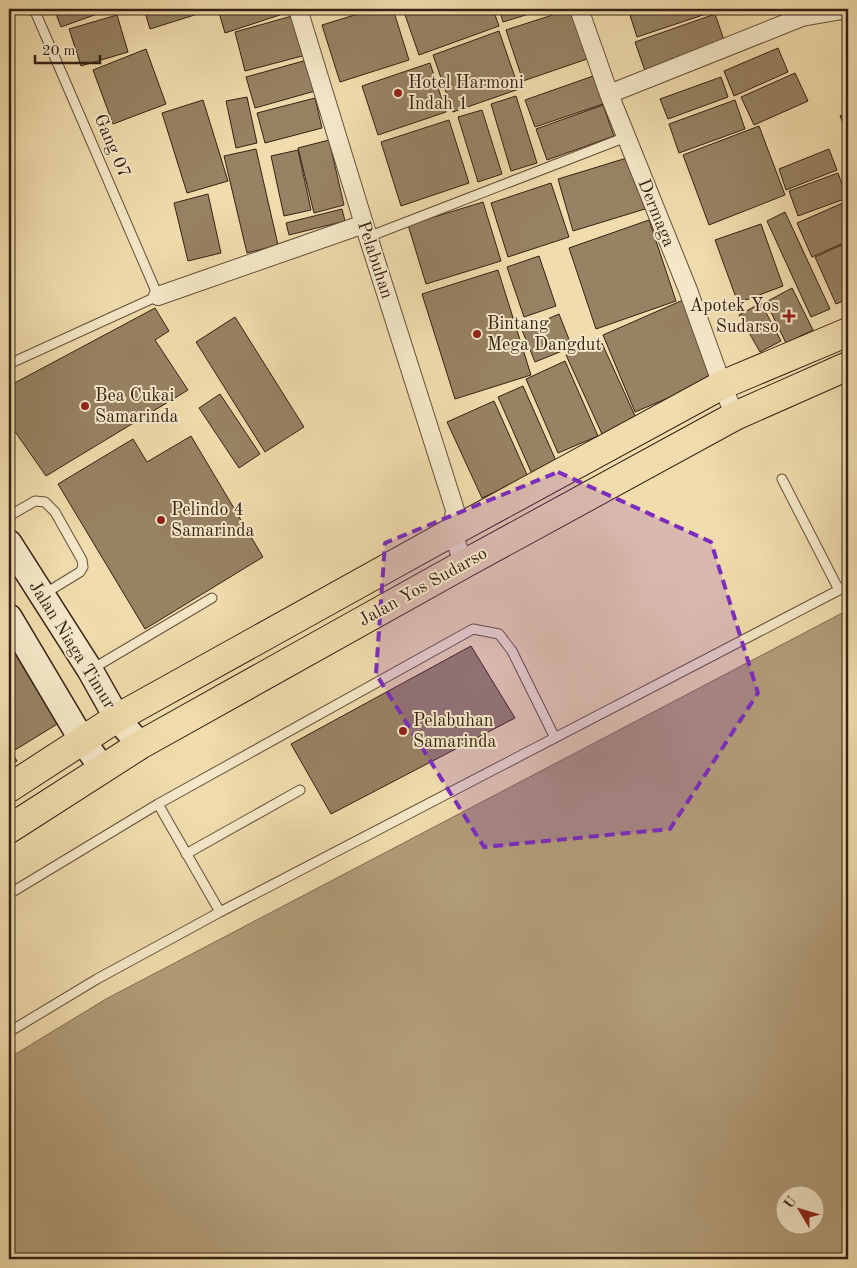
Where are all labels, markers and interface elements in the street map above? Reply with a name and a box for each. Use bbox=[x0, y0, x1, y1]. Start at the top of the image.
scale bar bbox=[35, 32, 100, 64]
text: 20 m bbox=[42, 44, 76, 59]
place label: Hotel Harmoni Indah 1 bbox=[408, 74, 524, 113]
marker: Hotel Harmoni Indah 1 bbox=[392, 87, 404, 99]
street label: Gang 07 bbox=[91, 112, 133, 180]
street label: Dermaga bbox=[634, 176, 678, 250]
street label: Pelabuhan bbox=[354, 219, 396, 301]
place label: Apotek Yos Sudarso bbox=[689, 297, 779, 336]
marker: Apotek Yos Sudarso bbox=[783, 310, 795, 322]
place label: Bintang Mega Dangdut bbox=[487, 315, 602, 354]
marker: Bintang Mega Dangdut bbox=[471, 328, 483, 340]
place label: Bea Cukai Samarinda bbox=[95, 387, 179, 426]
marker: Bea Cukai Samarinda bbox=[79, 400, 91, 412]
place label: Pelindo 4 Samarinda bbox=[171, 501, 255, 540]
marker: Pelindo 4 Samarinda bbox=[155, 514, 167, 526]
street label: Jalan Yos Sudarso bbox=[356, 544, 490, 630]
street label: Jalan Niaga Timur bbox=[25, 578, 119, 713]
place label: Pelabuhan Samarinda bbox=[413, 712, 497, 751]
marker: Pelabuhan Samarinda bbox=[397, 725, 409, 737]
north arrow bbox=[774, 1186, 824, 1236]
text: U bbox=[782, 1194, 799, 1211]

